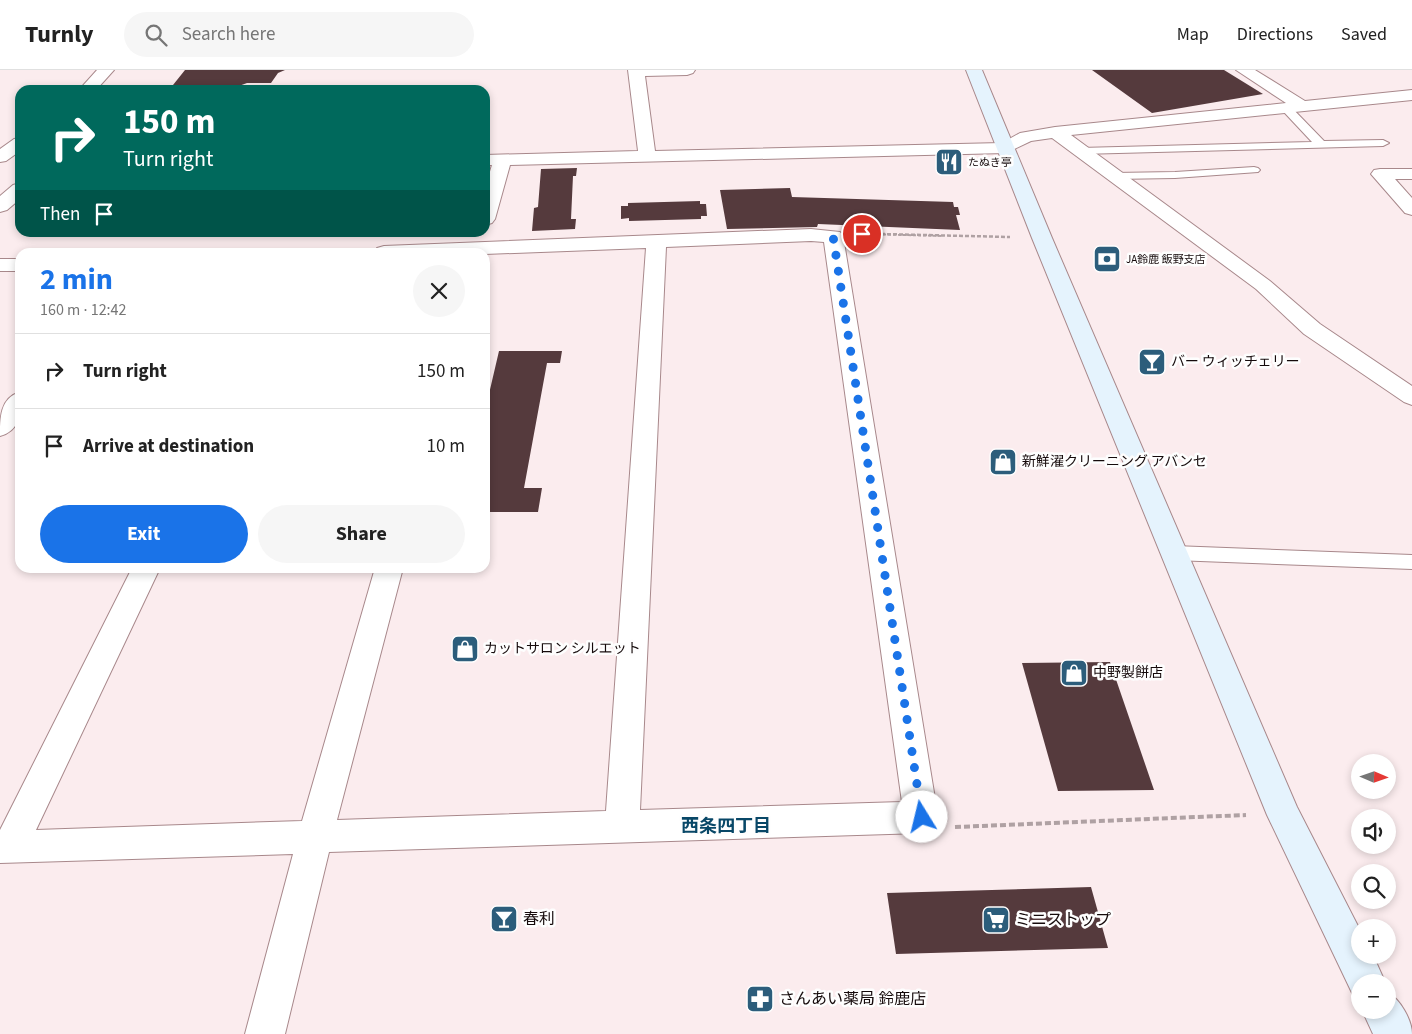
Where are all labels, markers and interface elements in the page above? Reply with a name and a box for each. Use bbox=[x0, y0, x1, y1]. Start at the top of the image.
search box bbox=[124, 12, 474, 57]
text: Turnly bbox=[25, 17, 94, 52]
icon: search bbox=[142, 21, 170, 49]
text: Search here bbox=[182, 21, 275, 48]
text: Map bbox=[1177, 22, 1209, 47]
text: Directions bbox=[1237, 22, 1313, 47]
text: Saved bbox=[1341, 22, 1387, 47]
text: 150 m bbox=[123, 97, 215, 147]
icon: right bbox=[40, 105, 105, 170]
text: Turn right bbox=[123, 143, 213, 175]
restaurant icon: たぬき亭 bbox=[934, 147, 964, 177]
place label: たぬき亭 bbox=[968, 155, 1012, 170]
icon: arrive bbox=[90, 200, 118, 228]
text: Then bbox=[40, 201, 80, 228]
pin bbox=[841, 213, 883, 255]
icon: arrive bbox=[848, 220, 876, 248]
bank icon: JA鈴鹿 飯野支店 bbox=[1092, 244, 1122, 274]
place label: JA鈴鹿 飯野支店 bbox=[1126, 252, 1205, 267]
text: 2 min bbox=[40, 258, 113, 301]
button: close bbox=[413, 265, 465, 317]
text: 160 m · 12:42 bbox=[40, 299, 127, 321]
bar icon: バー ウィッチェリー bbox=[1137, 347, 1167, 377]
place label: バー ウィッチェリー bbox=[1171, 352, 1300, 372]
icon: right bbox=[40, 357, 68, 385]
text: Turn right bbox=[83, 358, 167, 385]
text: 150 m bbox=[417, 358, 465, 385]
icon: arrive bbox=[40, 432, 68, 460]
text: Arrive at destination bbox=[83, 433, 254, 460]
text: 10 m bbox=[427, 433, 465, 460]
shop icon: 新鮮濯クリーニング アバンセ bbox=[988, 447, 1018, 477]
place label: 新鮮濯クリーニング アバンセ bbox=[1022, 452, 1207, 472]
button: Exit bbox=[40, 505, 248, 563]
button: Share bbox=[258, 505, 465, 563]
shop icon: カットサロン シルエット bbox=[450, 634, 480, 664]
place label: カットサロン シルエット bbox=[484, 639, 641, 659]
shop icon: 中野製餅店 bbox=[1059, 658, 1089, 688]
place label: 中野製餅店 bbox=[1093, 663, 1163, 683]
north arrow bbox=[1351, 754, 1396, 799]
map controls bbox=[1351, 754, 1396, 1019]
position arrow bbox=[895, 790, 947, 842]
button: sound bbox=[1351, 809, 1396, 854]
district label: 西条四丁目 bbox=[681, 814, 771, 839]
button: search bbox=[1351, 864, 1396, 909]
bar icon: 春利 bbox=[489, 904, 519, 934]
supermarket icon: ミニストップ bbox=[981, 905, 1011, 935]
place label: 春利 bbox=[523, 908, 555, 930]
place label: ミニストップ bbox=[1015, 909, 1111, 931]
button: + bbox=[1351, 919, 1396, 964]
button: − bbox=[1351, 974, 1396, 1019]
pharmacy icon: さんあい薬局 鈴鹿店 bbox=[745, 984, 775, 1014]
place label: さんあい薬局 鈴鹿店 bbox=[779, 988, 926, 1010]

